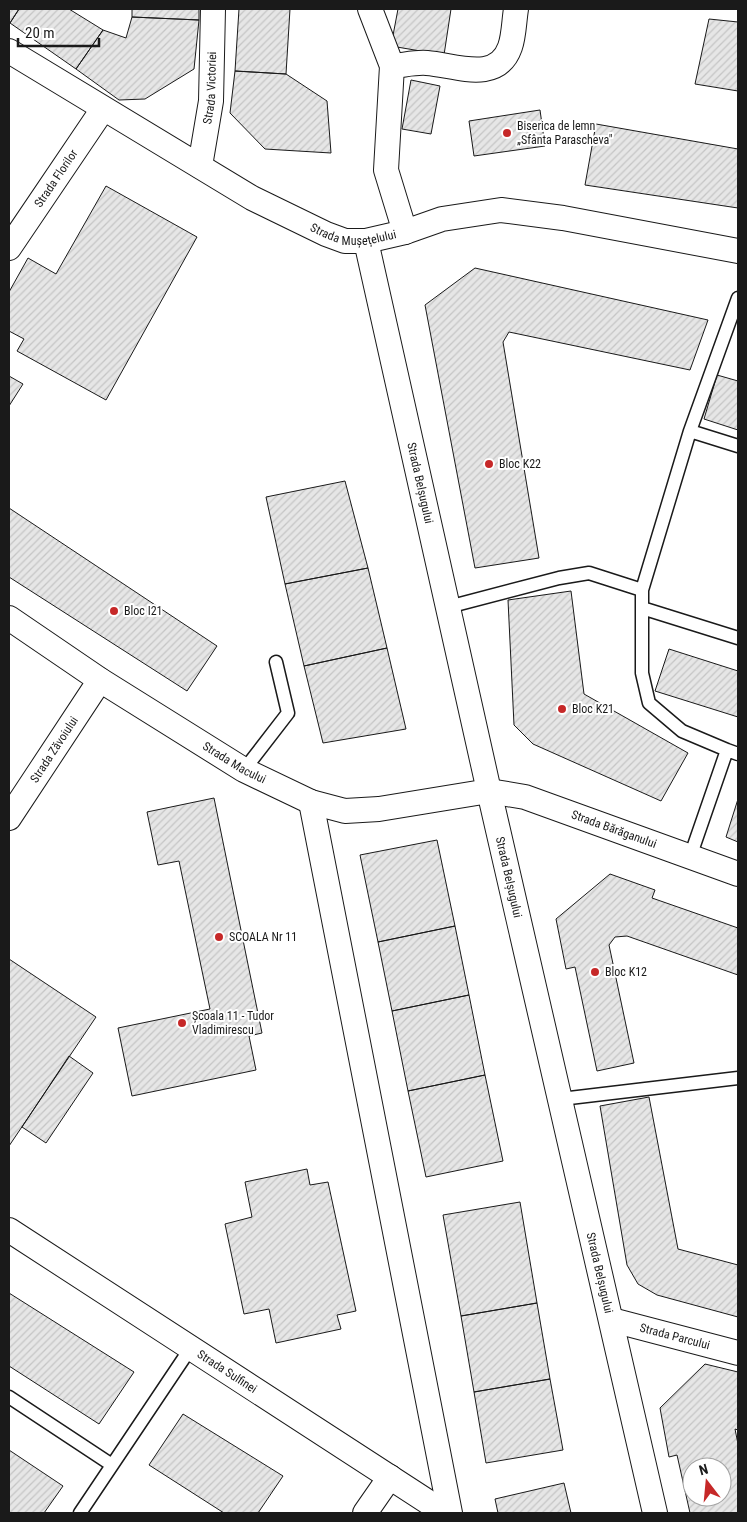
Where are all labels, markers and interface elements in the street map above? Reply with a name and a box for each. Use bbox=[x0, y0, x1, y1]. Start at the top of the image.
scale bar bbox=[18, 15, 99, 47]
text: 20 m bbox=[25, 24, 55, 42]
street label: Strada Victoriei bbox=[200, 51, 219, 125]
place label: Biserica de lemn „Sfânta Parascheva" bbox=[517, 119, 613, 147]
marker: Biserica de lemn „Sfânta Parascheva" bbox=[501, 127, 513, 139]
street label: Strada Florilor bbox=[32, 147, 81, 210]
street label: Strada Mușețelului bbox=[308, 220, 398, 249]
street label: Strada Belșugului bbox=[404, 441, 436, 525]
place label: Bloc K22 bbox=[499, 457, 541, 471]
marker: Bloc K22 bbox=[483, 458, 495, 470]
place label: Bloc I21 bbox=[124, 604, 162, 618]
marker: Bloc I21 bbox=[108, 605, 120, 617]
place label: Bloc K21 bbox=[572, 702, 614, 716]
marker: Bloc K21 bbox=[556, 703, 568, 715]
street label: Strada Zăvoiului bbox=[27, 714, 81, 785]
street label: Strada Macului bbox=[200, 739, 268, 786]
street label: Strada Bărăganului bbox=[570, 807, 658, 851]
street label: Strada Belșugului bbox=[493, 835, 525, 919]
place label: SCOALA Nr 11 bbox=[229, 930, 297, 944]
marker: SCOALA Nr 11 bbox=[213, 931, 225, 943]
place label: Bloc K12 bbox=[605, 965, 647, 979]
marker: Bloc K12 bbox=[589, 966, 601, 978]
place label: Școala 11 - Tudor Vladimirescu bbox=[192, 1009, 274, 1037]
marker: Școala 11 - Tudor Vladimirescu bbox=[176, 1017, 188, 1029]
street label: Strada Belșugului bbox=[584, 1231, 616, 1315]
street label: Strada Parcului bbox=[638, 1321, 711, 1352]
street label: Strada Sulfinei bbox=[195, 1347, 260, 1396]
north arrow bbox=[682, 1457, 732, 1507]
text: N bbox=[697, 1461, 710, 1478]

